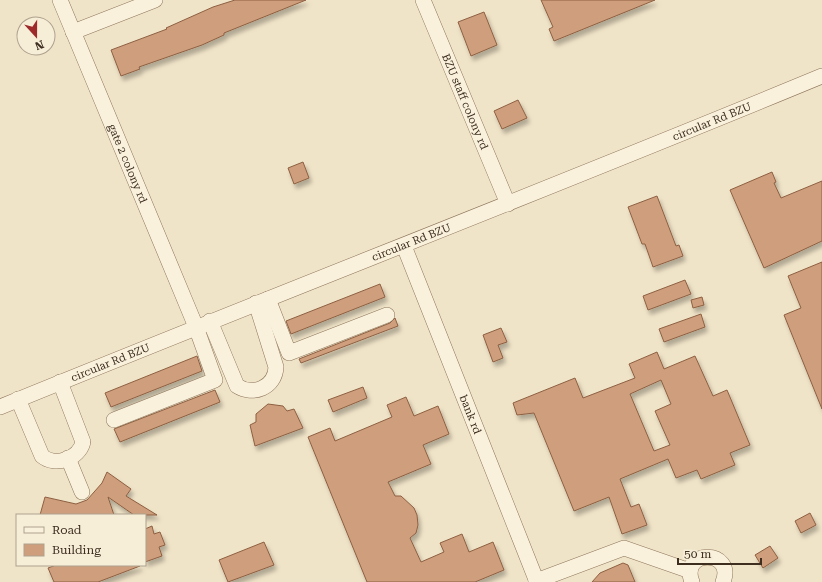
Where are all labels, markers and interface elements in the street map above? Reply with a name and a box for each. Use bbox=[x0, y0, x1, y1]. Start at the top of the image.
north arrow bbox=[16, 16, 56, 56]
text: N bbox=[33, 37, 46, 53]
street label: BZU staff colony rd bbox=[440, 52, 491, 151]
street label: circular Rd BZU bbox=[670, 99, 753, 143]
street label: gate 2 colony rd bbox=[106, 122, 150, 205]
street label: circular Rd BZU bbox=[370, 220, 453, 264]
street label: circular Rd BZU bbox=[69, 340, 152, 384]
street label: bank rd bbox=[457, 393, 484, 436]
legend bbox=[16, 514, 146, 566]
text: Road bbox=[52, 523, 82, 537]
scale bar bbox=[678, 540, 761, 566]
text: Building bbox=[52, 543, 101, 557]
text: 50 m bbox=[684, 547, 711, 561]

